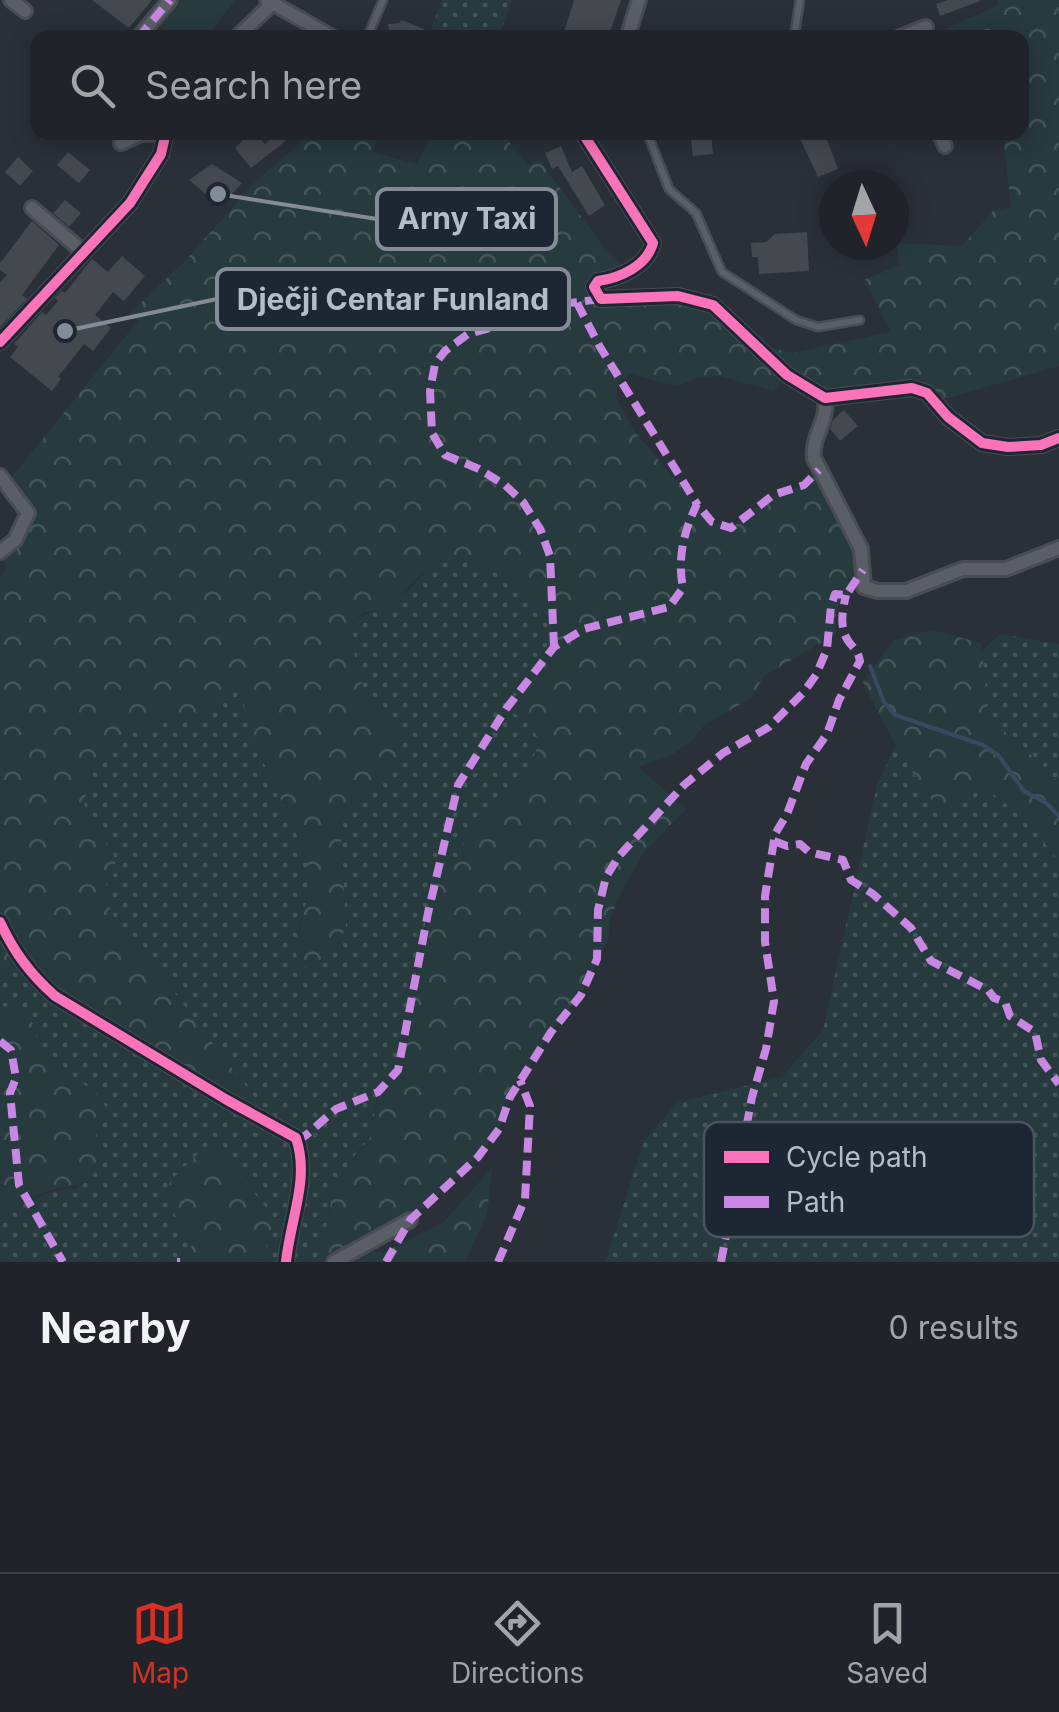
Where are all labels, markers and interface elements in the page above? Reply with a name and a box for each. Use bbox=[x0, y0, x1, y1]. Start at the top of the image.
search box bbox=[30, 30, 1029, 140]
icon: search bbox=[65, 58, 120, 113]
text: Search here bbox=[145, 62, 362, 108]
north arrow bbox=[819, 170, 909, 260]
callout: Arny Taxi bbox=[377, 189, 556, 249]
text: Arny Taxi bbox=[398, 200, 536, 236]
callout: Dječji Centar Funland bbox=[217, 269, 569, 329]
text: Dječji Centar Funland bbox=[237, 281, 549, 317]
legend bbox=[704, 1122, 1034, 1237]
text: Cycle path bbox=[786, 1140, 927, 1174]
text: Path bbox=[786, 1185, 845, 1219]
text: Nearby bbox=[40, 1302, 191, 1353]
text: 0 results bbox=[889, 1308, 1019, 1347]
tab: Map bbox=[131, 1596, 189, 1690]
tab: Directions bbox=[451, 1596, 584, 1690]
tab: Saved bbox=[846, 1596, 928, 1690]

